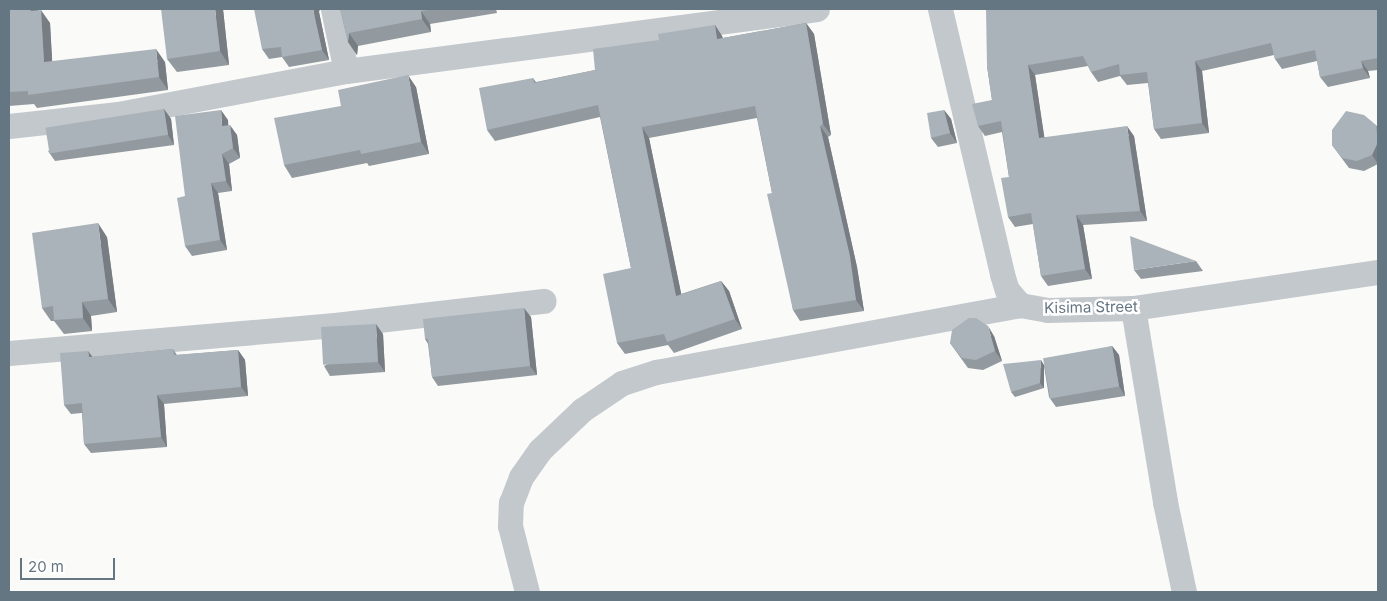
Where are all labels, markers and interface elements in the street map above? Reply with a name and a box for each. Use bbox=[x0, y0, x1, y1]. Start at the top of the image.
street label: Kisima Street bbox=[1044, 297, 1138, 317]
scale bar bbox=[22, 548, 118, 580]
text: 20 m bbox=[28, 557, 64, 576]

